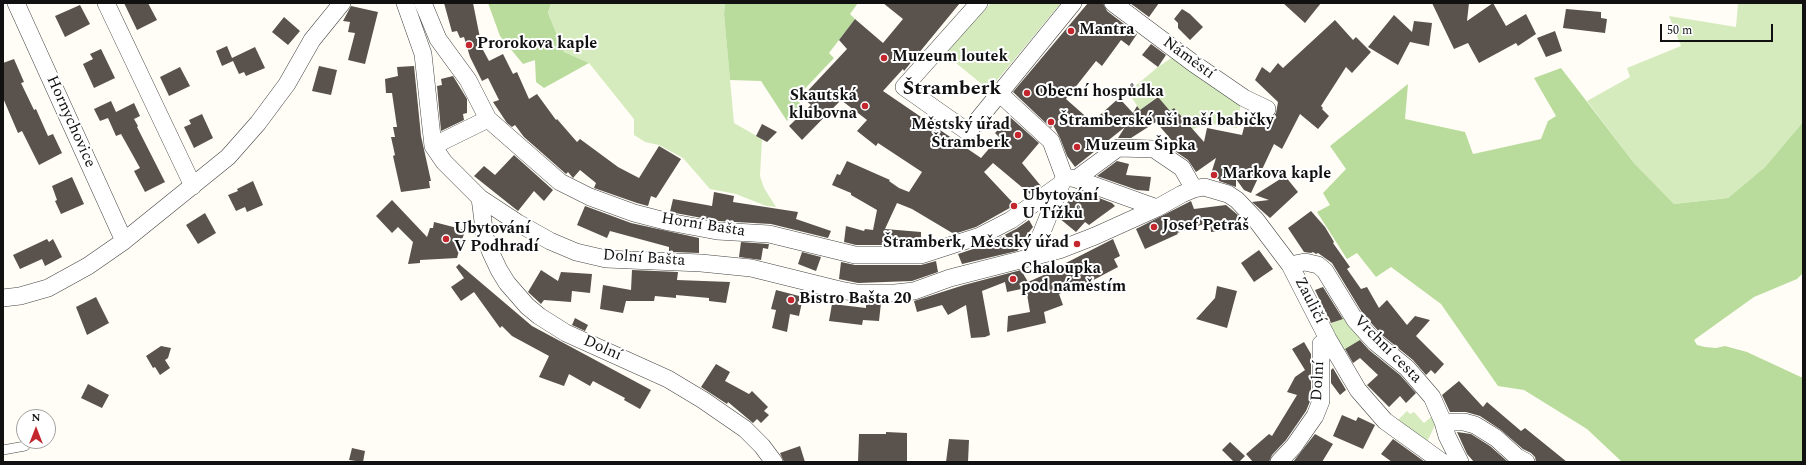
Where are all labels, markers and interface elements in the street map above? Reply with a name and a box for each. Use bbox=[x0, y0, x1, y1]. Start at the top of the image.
scale bar bbox=[1662, 16, 1775, 42]
place label: Mantra bbox=[1079, 21, 1134, 41]
text: 50 m bbox=[1667, 21, 1692, 40]
marker: Mantra bbox=[1066, 26, 1076, 36]
street label: Náměstí bbox=[1158, 34, 1218, 84]
place label: Prorokova kaple bbox=[477, 35, 597, 55]
marker: Prorokova kaple bbox=[464, 40, 474, 50]
place label: Muzeum loutek bbox=[892, 48, 1008, 68]
marker: Muzeum loutek bbox=[879, 53, 889, 63]
street label: Hornychovice bbox=[41, 73, 99, 171]
district label: Štramberk bbox=[903, 78, 1001, 102]
place label: Obecní hospůdka bbox=[1035, 83, 1164, 103]
place label: Skautská klubovna bbox=[789, 87, 857, 125]
marker: Obecní hospůdka bbox=[1022, 88, 1032, 98]
marker: Skautská klubovna bbox=[860, 101, 870, 111]
place label: Štramberské uši naší babičky bbox=[1059, 112, 1274, 132]
place label: Městský úřad Štramberk bbox=[911, 116, 1010, 154]
marker: Štramberské uši naší babičky bbox=[1046, 117, 1056, 127]
marker: Městský úřad Štramberk bbox=[1013, 130, 1023, 140]
place label: Muzeum Šipka bbox=[1085, 137, 1196, 157]
marker: Muzeum Šipka bbox=[1072, 142, 1082, 152]
place label: Markova kaple bbox=[1222, 165, 1331, 185]
marker: Markova kaple bbox=[1209, 170, 1219, 180]
place label: Ubytování U Tížků bbox=[1022, 187, 1098, 225]
marker: Ubytování U Tížků bbox=[1009, 201, 1019, 211]
street label: Horní Bašta bbox=[660, 210, 746, 242]
place label: Josef Petráš bbox=[1162, 217, 1249, 237]
place label: Ubytování V Podhradí bbox=[454, 220, 539, 258]
marker: Josef Petráš bbox=[1149, 222, 1159, 232]
marker: Ubytování V Podhradí bbox=[441, 234, 451, 244]
place label: Štramberk, Městský úřad bbox=[883, 234, 1069, 254]
marker: Štramberk, Městský úřad bbox=[1072, 239, 1082, 249]
street label: Dolní Bašta bbox=[602, 247, 686, 271]
place label: Chaloupka pod náměstím bbox=[1021, 260, 1126, 298]
marker: Chaloupka pod náměstím bbox=[1008, 274, 1018, 284]
street label: Zauličí bbox=[1289, 275, 1329, 327]
place label: Bistro Bašta 20 bbox=[799, 290, 911, 310]
marker: Bistro Bašta 20 bbox=[786, 295, 796, 305]
street label: Vrchní cesta bbox=[1349, 312, 1425, 388]
street label: Dolní bbox=[580, 332, 624, 366]
street label: Dolní bbox=[1308, 361, 1330, 401]
north arrow bbox=[16, 409, 56, 449]
text: N bbox=[32, 409, 40, 426]

